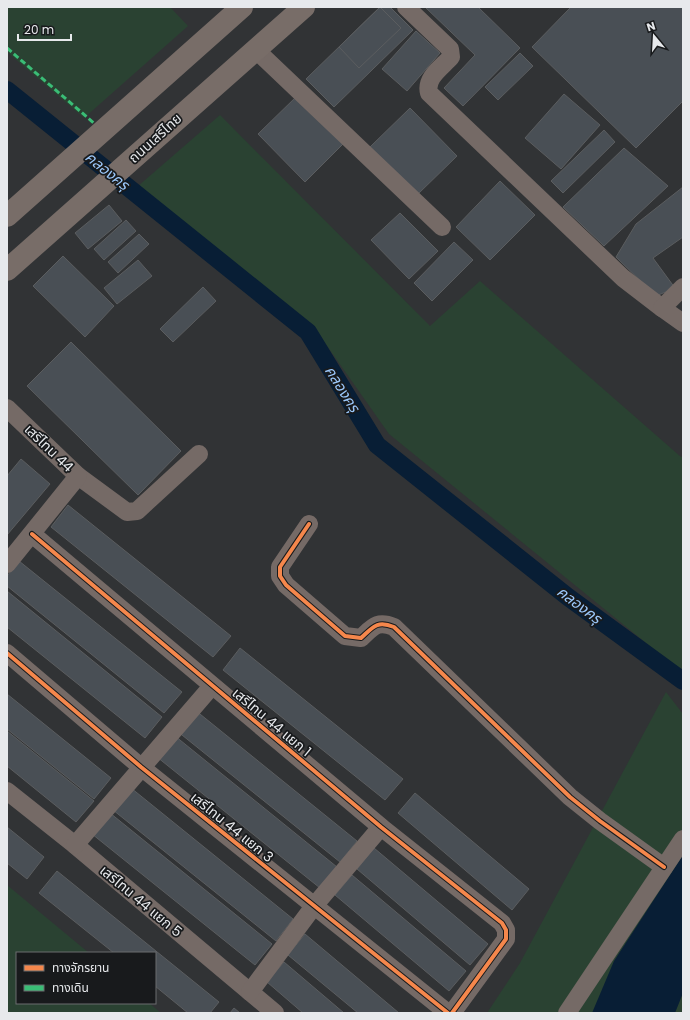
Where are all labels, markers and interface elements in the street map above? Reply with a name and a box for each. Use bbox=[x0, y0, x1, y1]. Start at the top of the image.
scale bar bbox=[18, 16, 71, 42]
north arrow bbox=[634, 16, 674, 56]
text: N bbox=[644, 18, 657, 35]
text: 20 m bbox=[24, 21, 54, 38]
street label: ถนนเสรีไทย bbox=[124, 109, 186, 167]
water label: คลองครุ bbox=[81, 146, 135, 196]
water label: คลองครุ bbox=[320, 362, 366, 417]
street label: เสรีไทน 44 bbox=[20, 419, 78, 477]
water label: คลองครุ bbox=[553, 581, 607, 629]
street label: เสรีไทน 44 แยก 1 bbox=[228, 683, 316, 761]
street label: เสรีไทน 44 แยก 3 bbox=[186, 787, 278, 867]
street label: เสรีไทน 44 แยก 5 bbox=[95, 861, 187, 941]
legend bbox=[16, 952, 156, 1004]
text: ทางจักรยาน bbox=[52, 959, 109, 976]
text: ทางเดิน bbox=[52, 979, 89, 996]

